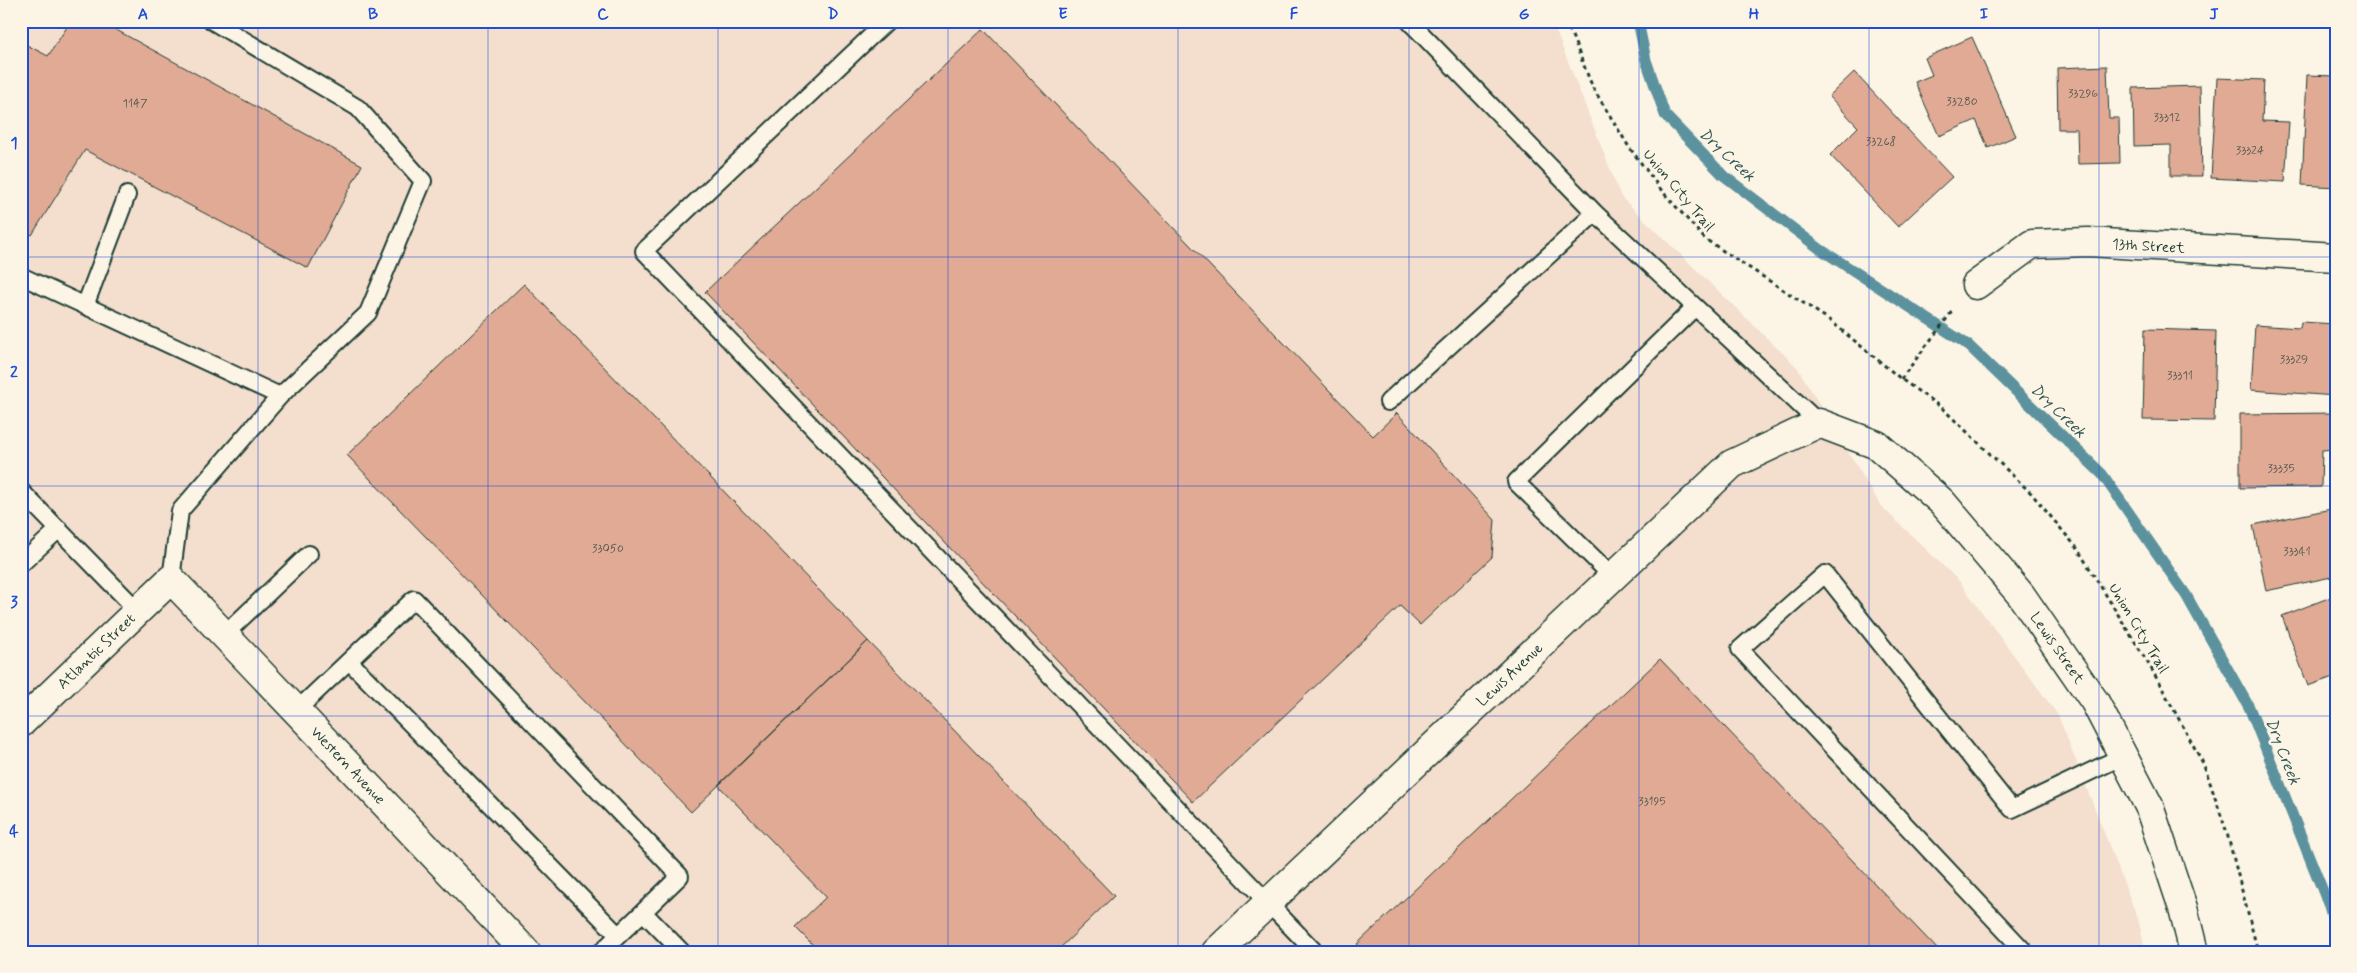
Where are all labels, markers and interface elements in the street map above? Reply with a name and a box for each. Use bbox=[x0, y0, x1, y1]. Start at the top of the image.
text: A bbox=[138, 4, 148, 25]
text: B bbox=[368, 4, 378, 25]
text: C bbox=[597, 4, 609, 25]
text: D bbox=[827, 4, 839, 25]
text: E bbox=[1058, 4, 1068, 25]
text: F bbox=[1290, 4, 1299, 25]
text: G bbox=[1519, 4, 1530, 25]
text: H bbox=[1749, 4, 1760, 25]
text: I bbox=[1980, 4, 1989, 25]
text: J bbox=[2209, 4, 2219, 25]
house number: 33296 bbox=[2068, 86, 2098, 102]
house number: 33280 bbox=[1946, 94, 1978, 110]
house number: 1147 bbox=[123, 96, 147, 112]
house number: 33312 bbox=[2153, 110, 2181, 126]
water label: Dry Creek bbox=[1694, 124, 1760, 186]
text: 1 bbox=[10, 133, 18, 154]
house number: 33268 bbox=[1866, 134, 1896, 150]
house number: 33324 bbox=[2236, 143, 2264, 159]
street label: Union City Trail bbox=[1638, 145, 1719, 236]
street label: 13th Street bbox=[2111, 234, 2185, 259]
house number: 33329 bbox=[2280, 352, 2308, 368]
text: 2 bbox=[10, 362, 18, 383]
house number: 33311 bbox=[2167, 368, 2193, 384]
water label: Dry Creek bbox=[2026, 379, 2090, 443]
house number: 33335 bbox=[2267, 461, 2295, 477]
house number: 33050 bbox=[592, 541, 624, 557]
house number: 33341 bbox=[2283, 544, 2311, 560]
street label: Union City Trail bbox=[2103, 580, 2173, 678]
text: 3 bbox=[10, 592, 18, 613]
street label: Atlantic Street bbox=[53, 609, 141, 694]
street label: Lewis Street bbox=[2025, 609, 2089, 688]
street label: Lewis Avenue bbox=[1473, 639, 1548, 711]
water label: Dry Creek bbox=[2260, 715, 2305, 788]
street label: Western Avenue bbox=[306, 723, 390, 809]
house number: 33195 bbox=[1638, 794, 1666, 810]
text: 4 bbox=[9, 821, 19, 842]

